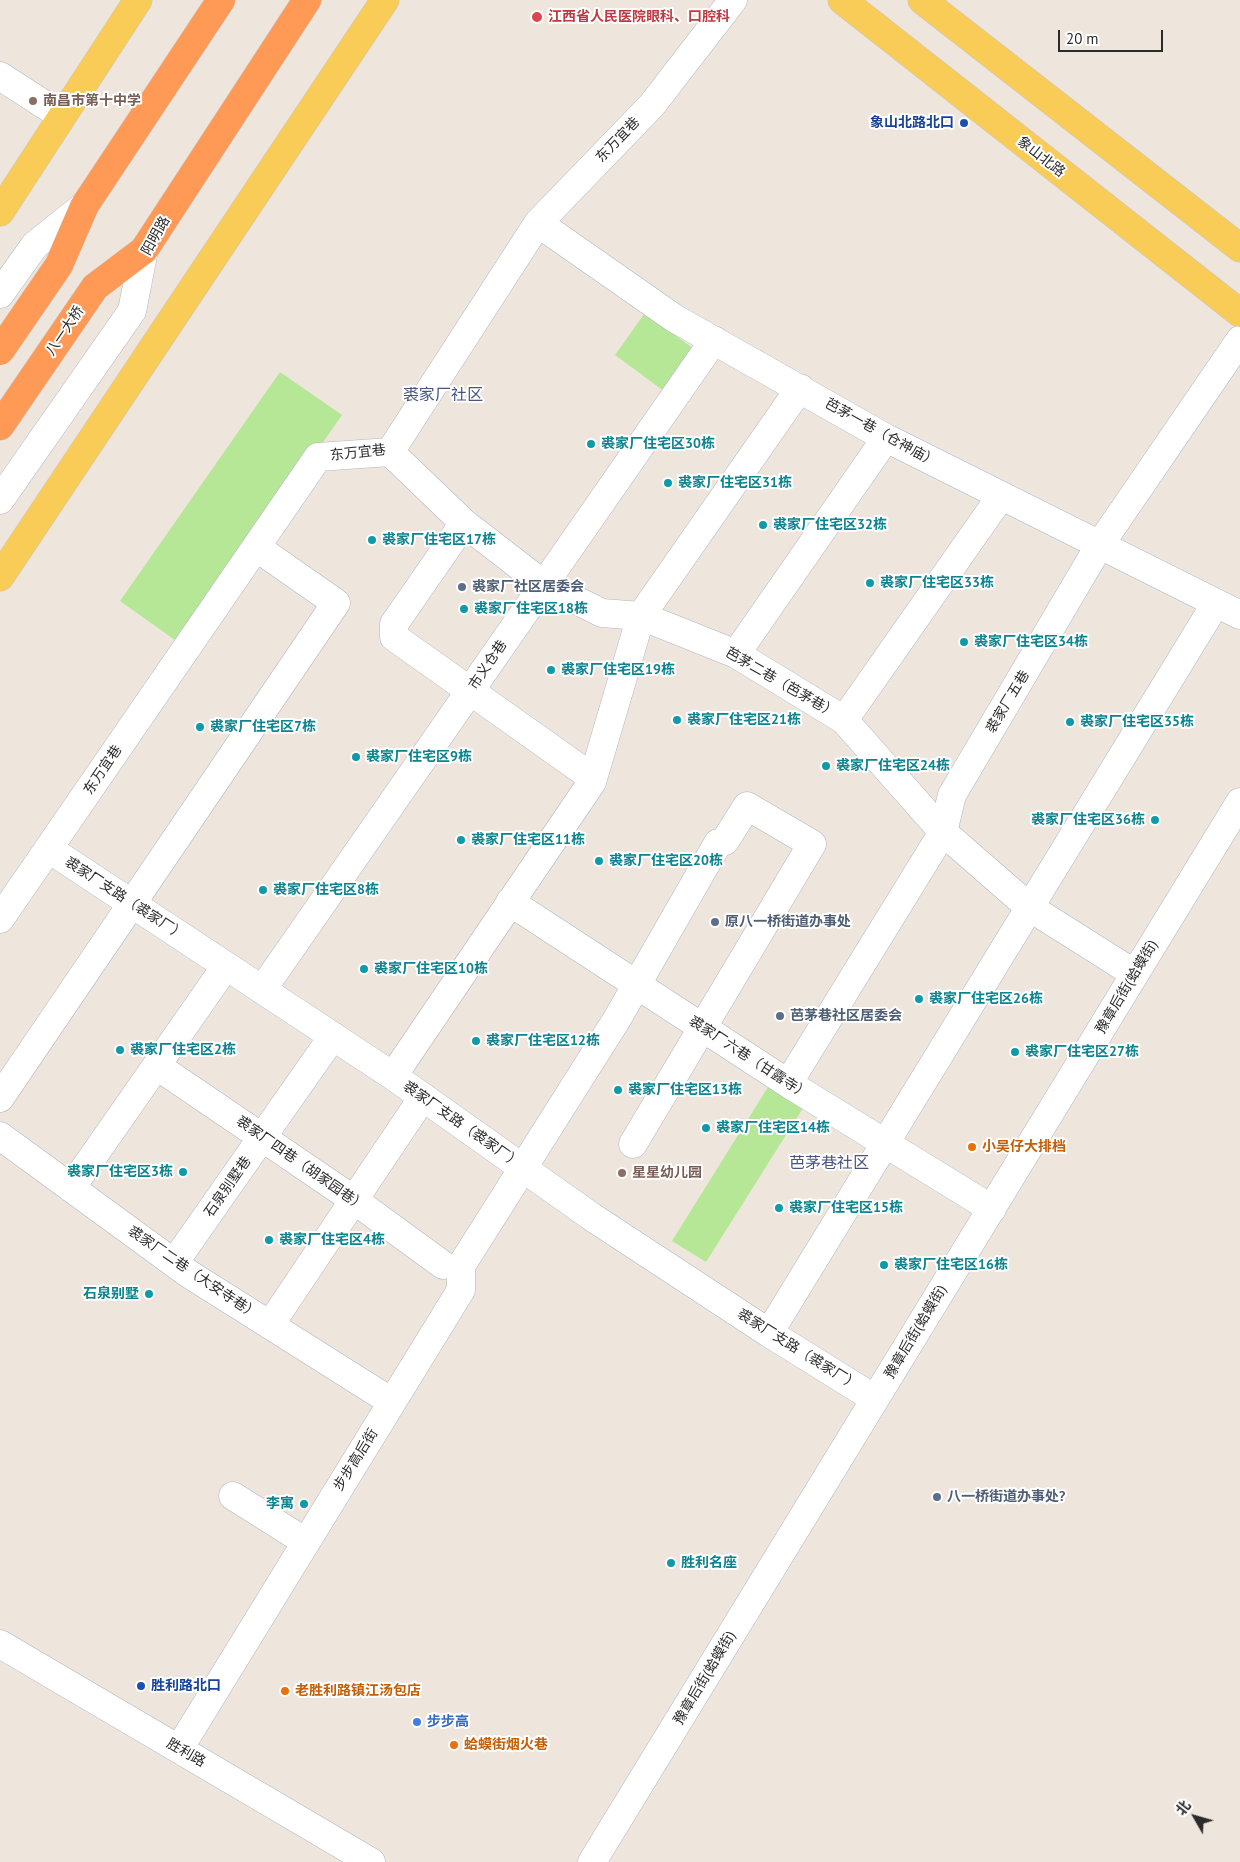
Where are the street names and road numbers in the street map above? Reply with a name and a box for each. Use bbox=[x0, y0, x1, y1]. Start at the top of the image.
street label: 东万宜巷 bbox=[593, 114, 643, 166]
street label: 象山北路 bbox=[1014, 133, 1068, 181]
street label: 阳明路 bbox=[138, 214, 174, 258]
street label: 八一大桥 bbox=[42, 303, 88, 359]
street label: 芭茅一巷（仓神庙） bbox=[822, 395, 940, 471]
street label: 东万宜巷 bbox=[329, 442, 387, 464]
street label: 市义仓巷 bbox=[465, 637, 511, 693]
street label: 芭茅二巷（芭茅巷） bbox=[722, 644, 840, 722]
street label: 裘家厂五巷 bbox=[983, 668, 1033, 736]
street label: 东万宜巷 bbox=[80, 742, 126, 798]
street label: 裘家厂支路（裘家厂） bbox=[62, 854, 188, 944]
street label: 豫章后街(蛤蟆街) bbox=[1093, 937, 1161, 1037]
street label: 裘家厂六巷（甘露寺） bbox=[686, 1013, 812, 1103]
street label: 裘家厂支路（裘家厂） bbox=[400, 1078, 524, 1172]
street label: 裘家厂四巷（胡家园巷） bbox=[233, 1113, 369, 1215]
street label: 石泉别墅巷 bbox=[201, 1154, 255, 1220]
street label: 裘家厂二巷（大安寺巷） bbox=[124, 1223, 262, 1323]
street label: 豫章后街(蛤蟆街) bbox=[882, 1282, 950, 1382]
street label: 裘家厂支路（裘家厂） bbox=[734, 1306, 862, 1394]
street label: 步步高后街 bbox=[330, 1426, 382, 1494]
street label: 豫章后街(蛤蟆街) bbox=[671, 1628, 739, 1728]
street label: 胜利路 bbox=[164, 1735, 208, 1771]

